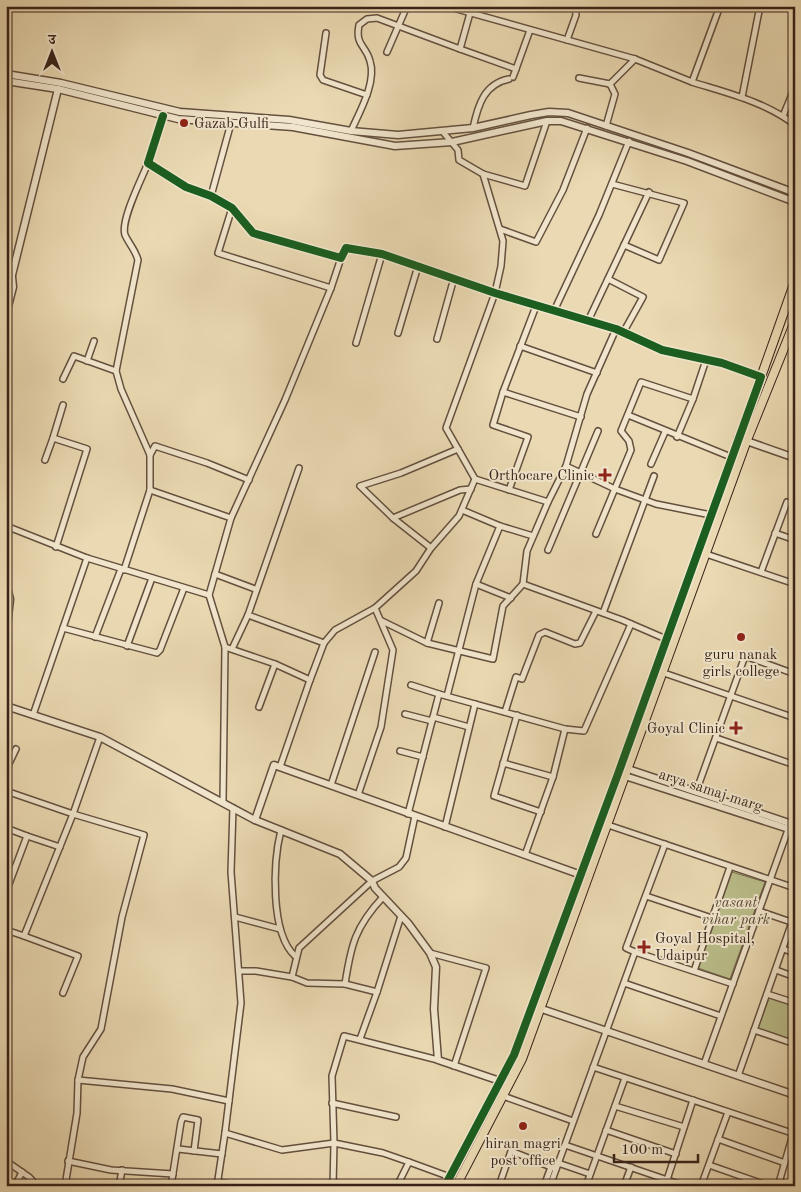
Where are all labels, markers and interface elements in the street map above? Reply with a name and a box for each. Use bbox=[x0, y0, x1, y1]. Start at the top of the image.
north arrow bbox=[28, 28, 78, 78]
text: उ bbox=[47, 33, 56, 47]
marker: Gazab Gulfi bbox=[178, 117, 190, 129]
place label: Gazab Gulfi bbox=[194, 117, 269, 132]
marker: Orthocare Clinic bbox=[598, 468, 612, 482]
place label: Orthocare Clinic bbox=[488, 469, 594, 484]
marker: guru nanak girls college bbox=[735, 631, 747, 643]
place label: guru nanak girls college bbox=[702, 648, 780, 680]
marker: Goyal Clinic bbox=[729, 721, 743, 735]
place label: Goyal Clinic bbox=[647, 722, 725, 737]
street label: arya samaj marg bbox=[657, 768, 764, 815]
park label: vasant vihar park bbox=[702, 896, 770, 928]
place label: Goyal Hospital, Udaipur bbox=[655, 932, 755, 964]
marker: Goyal Hospital, Udaipur bbox=[637, 940, 651, 954]
marker: hiran magri post office bbox=[517, 1120, 529, 1132]
scale bar bbox=[614, 1132, 697, 1164]
place label: hiran magri post office bbox=[485, 1137, 561, 1169]
text: 100 m bbox=[621, 1143, 663, 1158]

